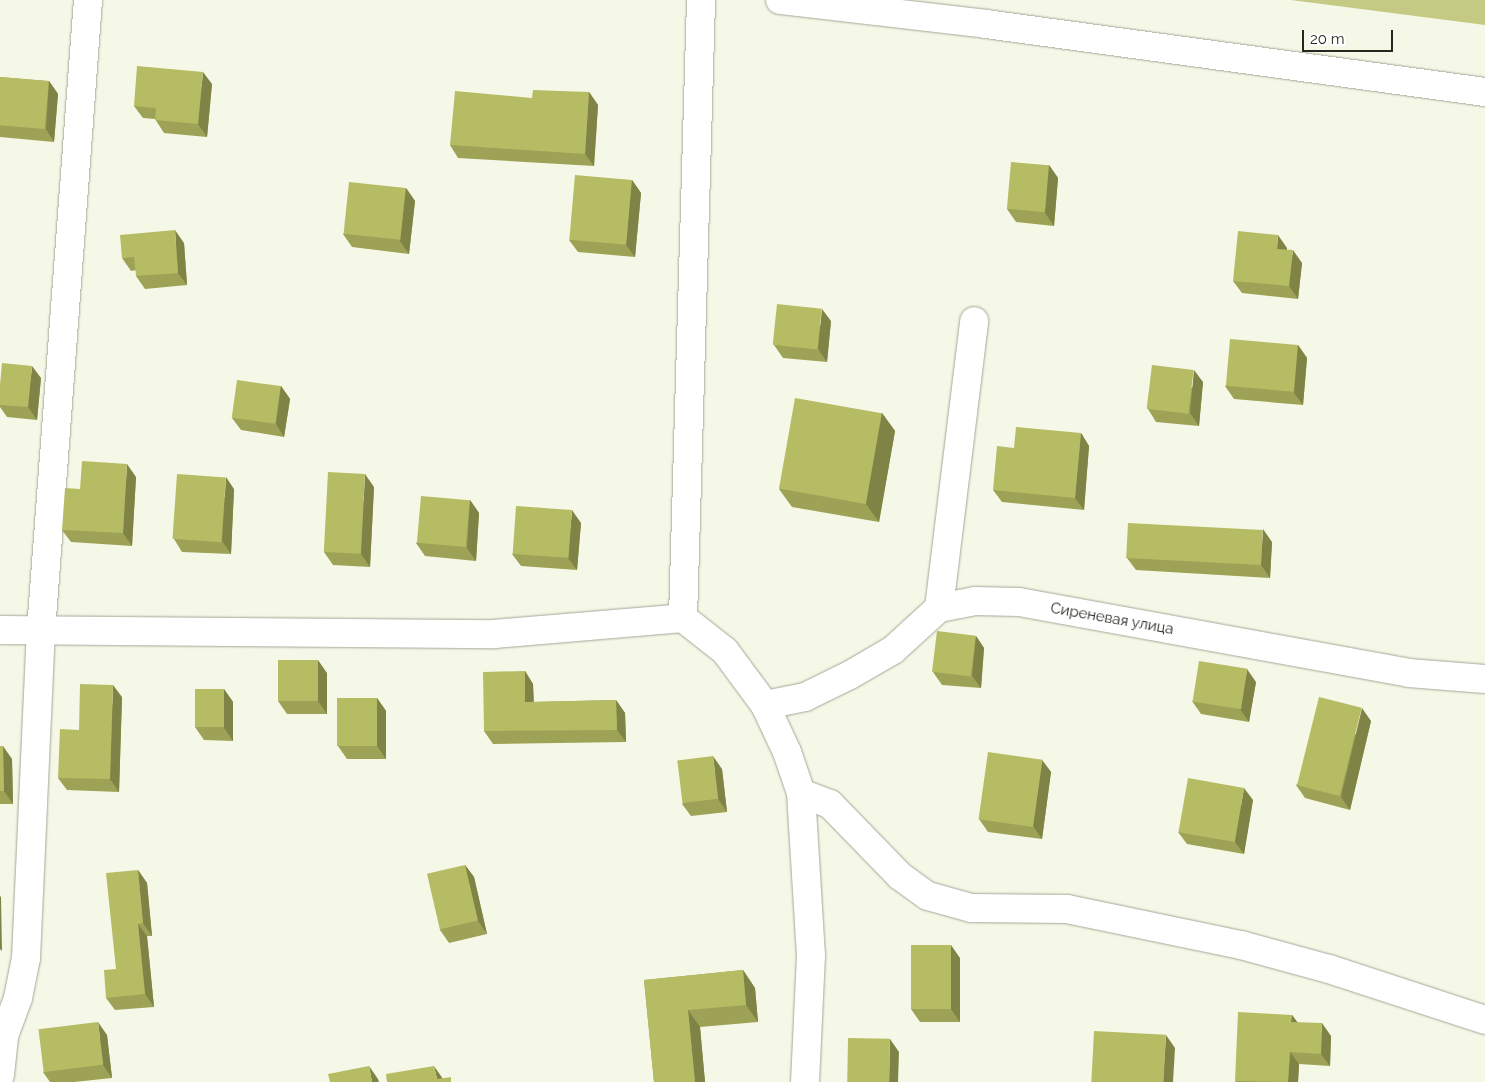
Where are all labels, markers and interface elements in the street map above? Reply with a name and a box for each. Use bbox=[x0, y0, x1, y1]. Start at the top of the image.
scale bar bbox=[1305, 20, 1396, 52]
text: 20 m bbox=[1310, 30, 1345, 48]
street label: Сиреневая улица bbox=[1049, 599, 1175, 639]

